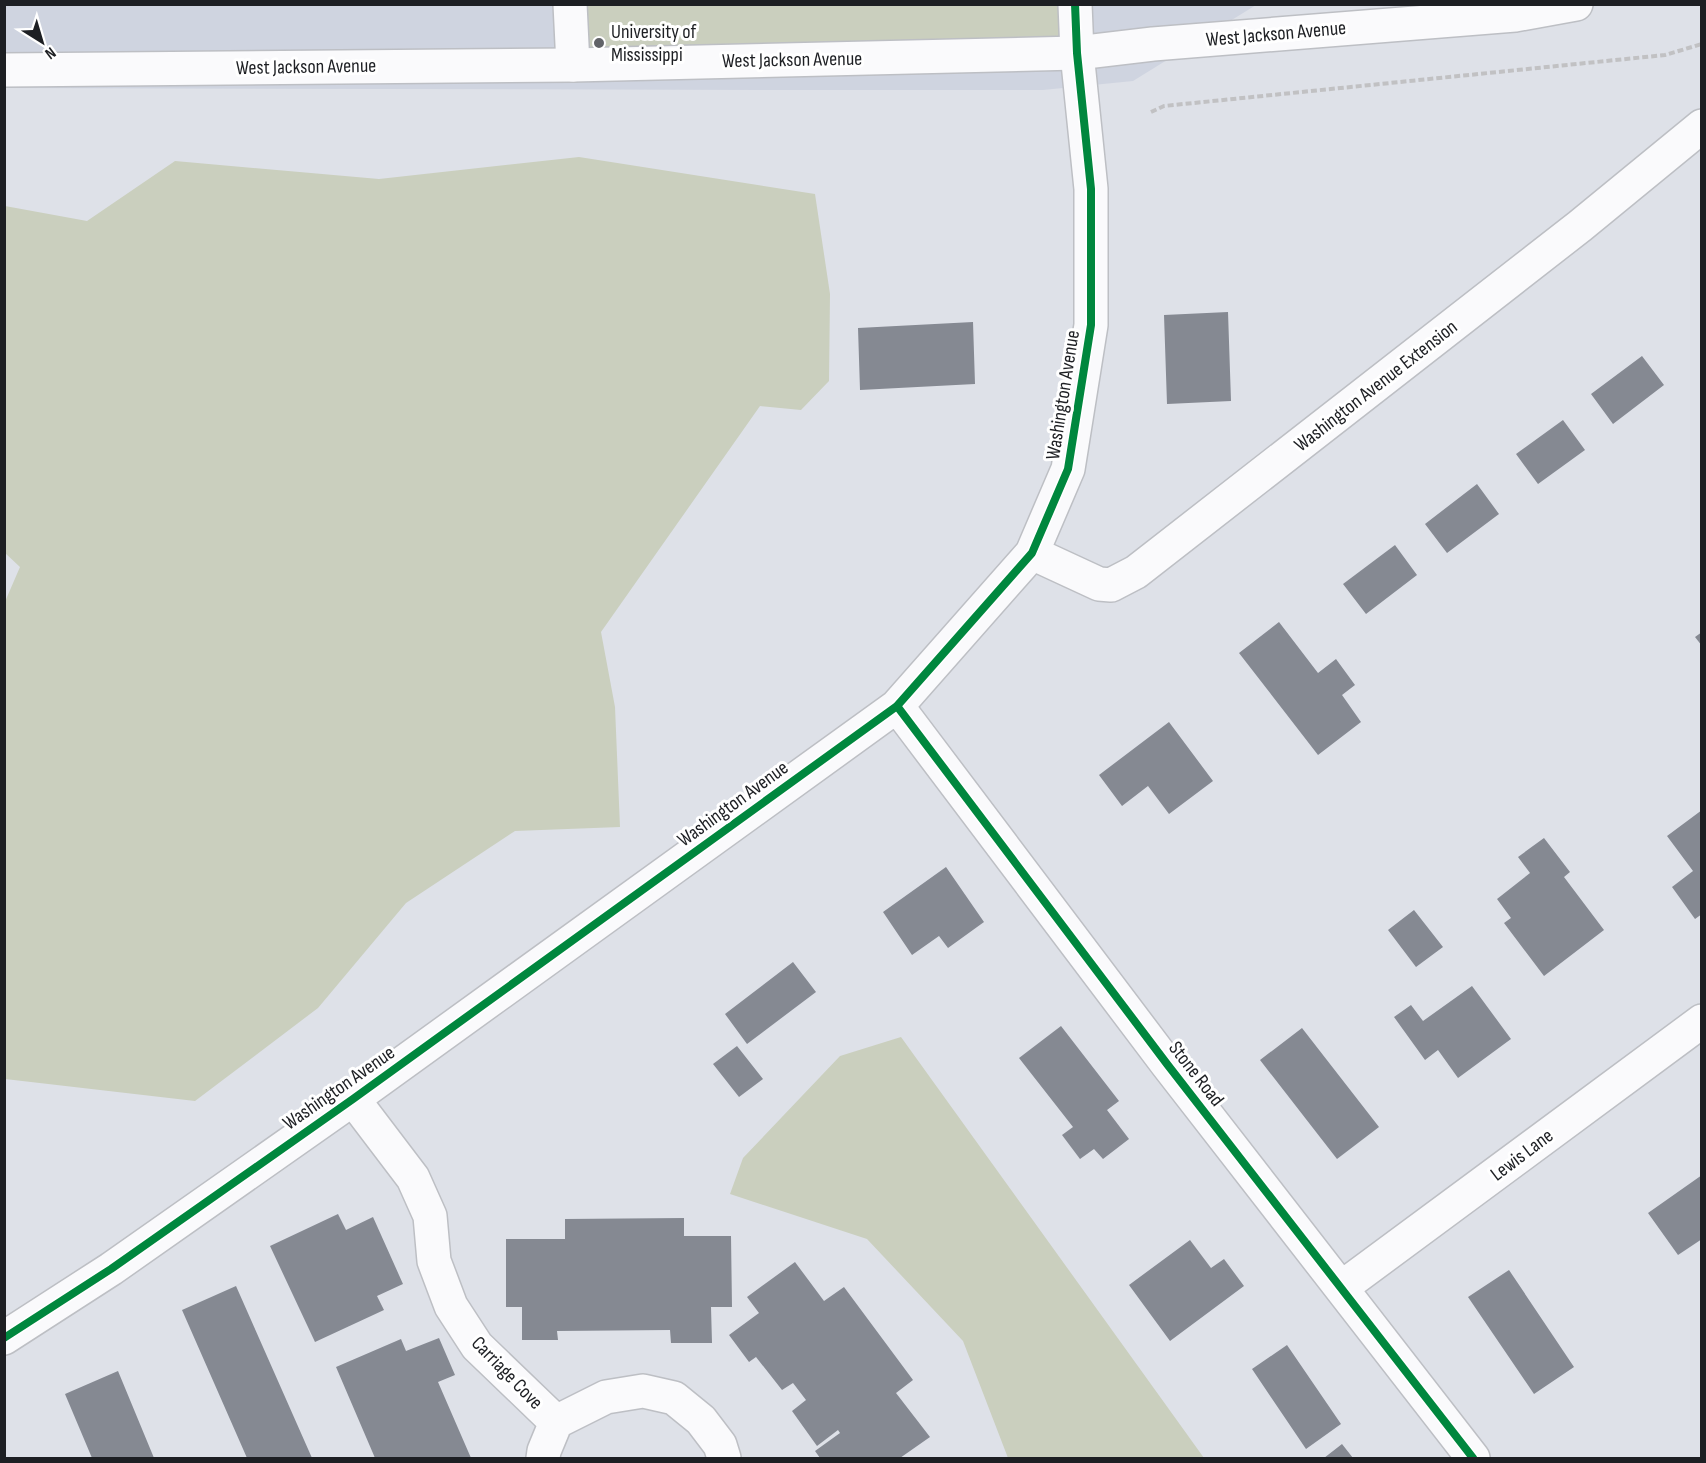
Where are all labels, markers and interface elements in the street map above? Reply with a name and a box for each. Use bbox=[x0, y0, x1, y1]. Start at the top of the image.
north arrow bbox=[12, 12, 72, 72]
street label: West Jackson Avenue bbox=[1205, 16, 1347, 52]
place label: University of Mississippi bbox=[611, 20, 696, 67]
marker: University of Mississippi bbox=[592, 36, 606, 50]
text: N bbox=[41, 43, 59, 63]
street label: West Jackson Avenue bbox=[722, 47, 862, 73]
street label: West Jackson Avenue bbox=[236, 54, 376, 80]
street label: Washington Avenue Extension bbox=[1290, 315, 1462, 457]
street label: Washington Avenue bbox=[1041, 328, 1085, 462]
street label: Washington Avenue bbox=[673, 756, 793, 852]
street label: Stone Road bbox=[1163, 1037, 1229, 1111]
street label: Washington Avenue bbox=[278, 1041, 400, 1135]
street label: Lewis Lane bbox=[1486, 1124, 1558, 1186]
street label: Carriage Cove bbox=[466, 1331, 548, 1415]

